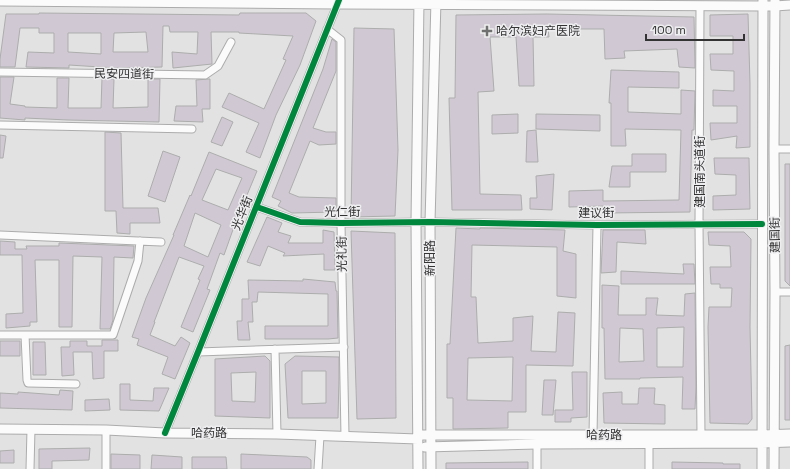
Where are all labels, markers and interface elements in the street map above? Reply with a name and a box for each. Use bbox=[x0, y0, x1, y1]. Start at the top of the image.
scale bar bbox=[646, 16, 744, 42]
text: 100 m bbox=[652, 22, 686, 38]
place label: 哈尔滨妇产医院 bbox=[496, 23, 580, 39]
marker: 哈尔滨妇产医院 bbox=[481, 25, 493, 37]
street label: 民安四道街 bbox=[94, 65, 154, 83]
street label: 建国南头道街 bbox=[692, 136, 708, 208]
street label: 光华街 bbox=[228, 193, 256, 233]
street label: 光仁街 bbox=[324, 204, 360, 220]
street label: 建议街 bbox=[578, 205, 614, 221]
street label: 建国街 bbox=[767, 217, 783, 253]
street label: 光礼街 bbox=[334, 236, 350, 272]
street label: 新阳路 bbox=[422, 240, 438, 276]
street label: 哈药路 bbox=[191, 425, 227, 441]
street label: 哈药路 bbox=[586, 427, 622, 443]

